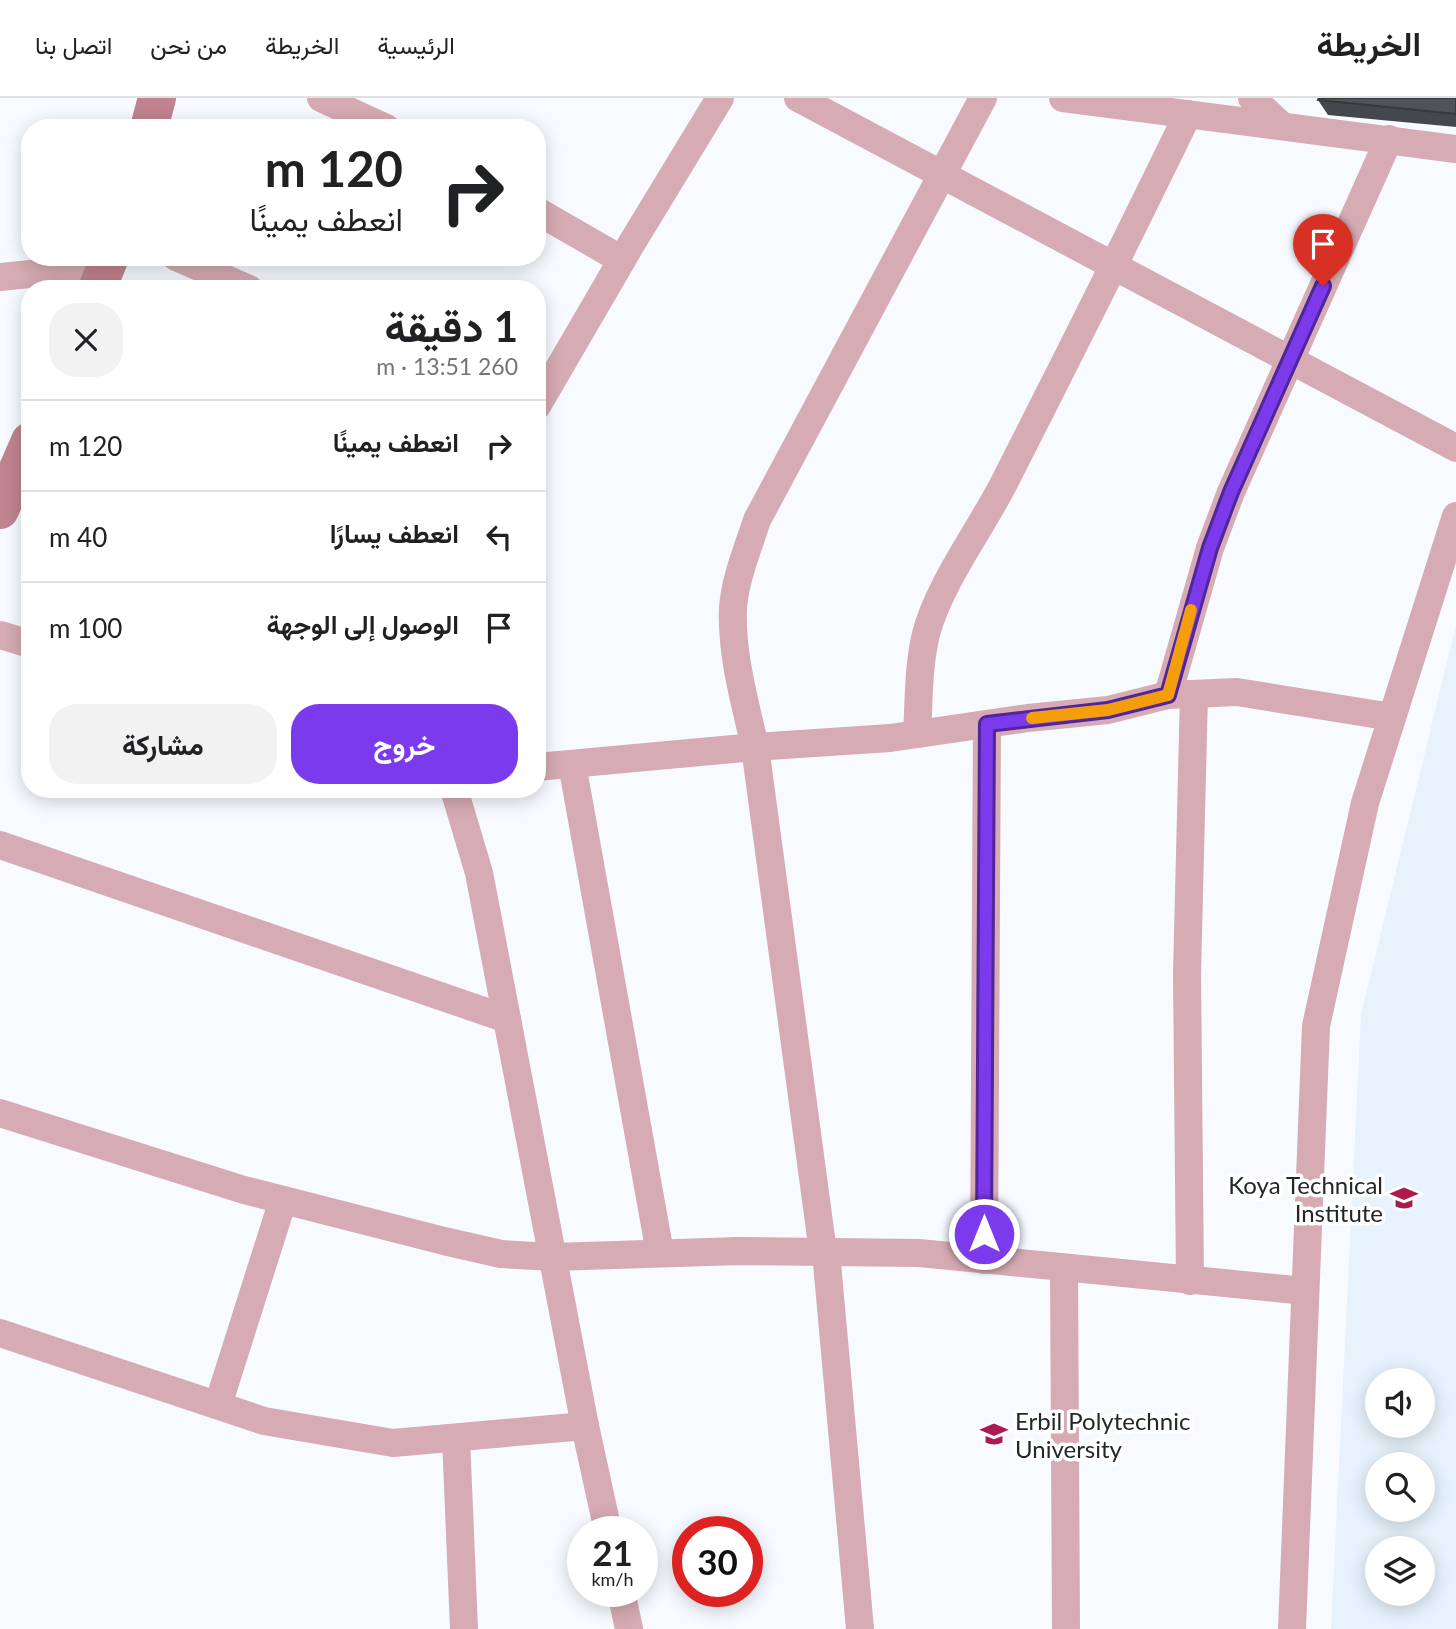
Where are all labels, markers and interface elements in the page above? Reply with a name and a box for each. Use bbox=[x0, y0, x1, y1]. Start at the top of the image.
text: الخريطة bbox=[1317, 23, 1421, 63]
text: اتصل بنا bbox=[35, 30, 112, 59]
text: من نحن bbox=[150, 30, 227, 59]
text: الخريطة bbox=[265, 30, 339, 59]
text: الرئيسية bbox=[377, 30, 455, 59]
text: 120 m bbox=[265, 139, 403, 197]
icon: right bbox=[427, 147, 518, 238]
text: انعطف يمينًا bbox=[250, 199, 403, 238]
pin bbox=[1293, 214, 1353, 286]
icon: arrive bbox=[1304, 225, 1342, 263]
text: 1 دقيقة bbox=[384, 301, 518, 351]
button: close bbox=[49, 303, 123, 377]
text: 260 m · 13:51 bbox=[376, 352, 518, 380]
text: انعطف يمينًا bbox=[333, 426, 459, 458]
icon: right bbox=[480, 427, 518, 465]
text: 120 m bbox=[49, 430, 122, 462]
text: انعطف يسارًا bbox=[330, 517, 459, 549]
icon: left bbox=[480, 518, 518, 556]
text: 40 m bbox=[49, 521, 107, 553]
text: الوصول إلى الوجهة bbox=[267, 608, 459, 640]
icon: arrive bbox=[480, 609, 518, 647]
text: 100 m bbox=[49, 612, 122, 644]
button: مشاركة bbox=[49, 704, 277, 784]
button: خروج bbox=[291, 704, 518, 784]
place label: Koya Technical Institute bbox=[1228, 1170, 1383, 1227]
school or university icon: Koya Technical Institute bbox=[1389, 1183, 1419, 1213]
position arrow bbox=[947, 1197, 1021, 1271]
map controls bbox=[1365, 1368, 1435, 1606]
button: sound bbox=[1365, 1368, 1435, 1438]
place label: Erbil Polytechnic University bbox=[1015, 1406, 1190, 1463]
school or university icon: Erbil Polytechnic University bbox=[979, 1419, 1009, 1449]
button: search bbox=[1365, 1452, 1435, 1522]
speed limit sign: 30 bbox=[672, 1516, 763, 1607]
text: 21 bbox=[592, 1531, 633, 1573]
button: layers bbox=[1365, 1536, 1435, 1606]
text: km/h bbox=[591, 1568, 634, 1590]

